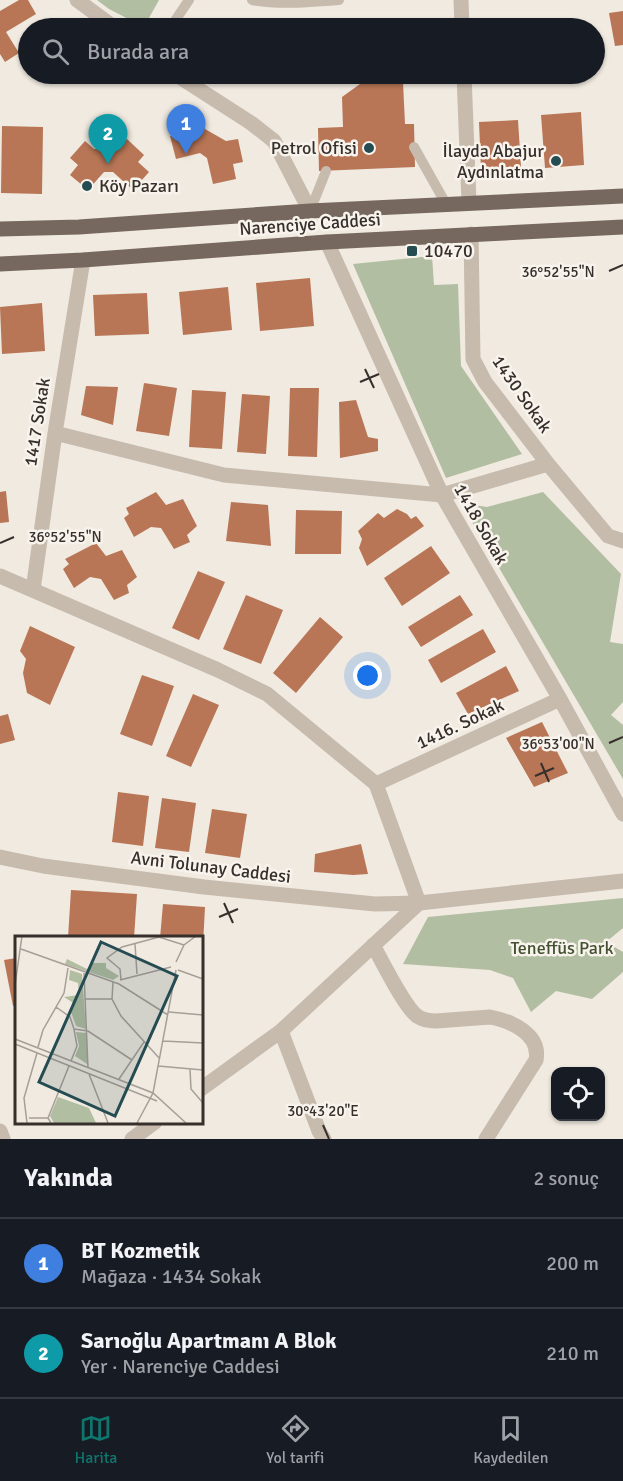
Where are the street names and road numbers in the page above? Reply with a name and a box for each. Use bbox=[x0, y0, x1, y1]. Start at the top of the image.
street label: Narenciye Caddesi bbox=[239, 208, 381, 240]
street label: 1430 Sokak bbox=[487, 351, 557, 437]
street label: 1417 Sokak bbox=[19, 376, 55, 468]
street label: 1418 Sokak bbox=[449, 480, 513, 568]
street label: 1416. Sokak bbox=[413, 694, 507, 754]
street label: Avni Tolunay Caddesi bbox=[130, 846, 292, 888]

